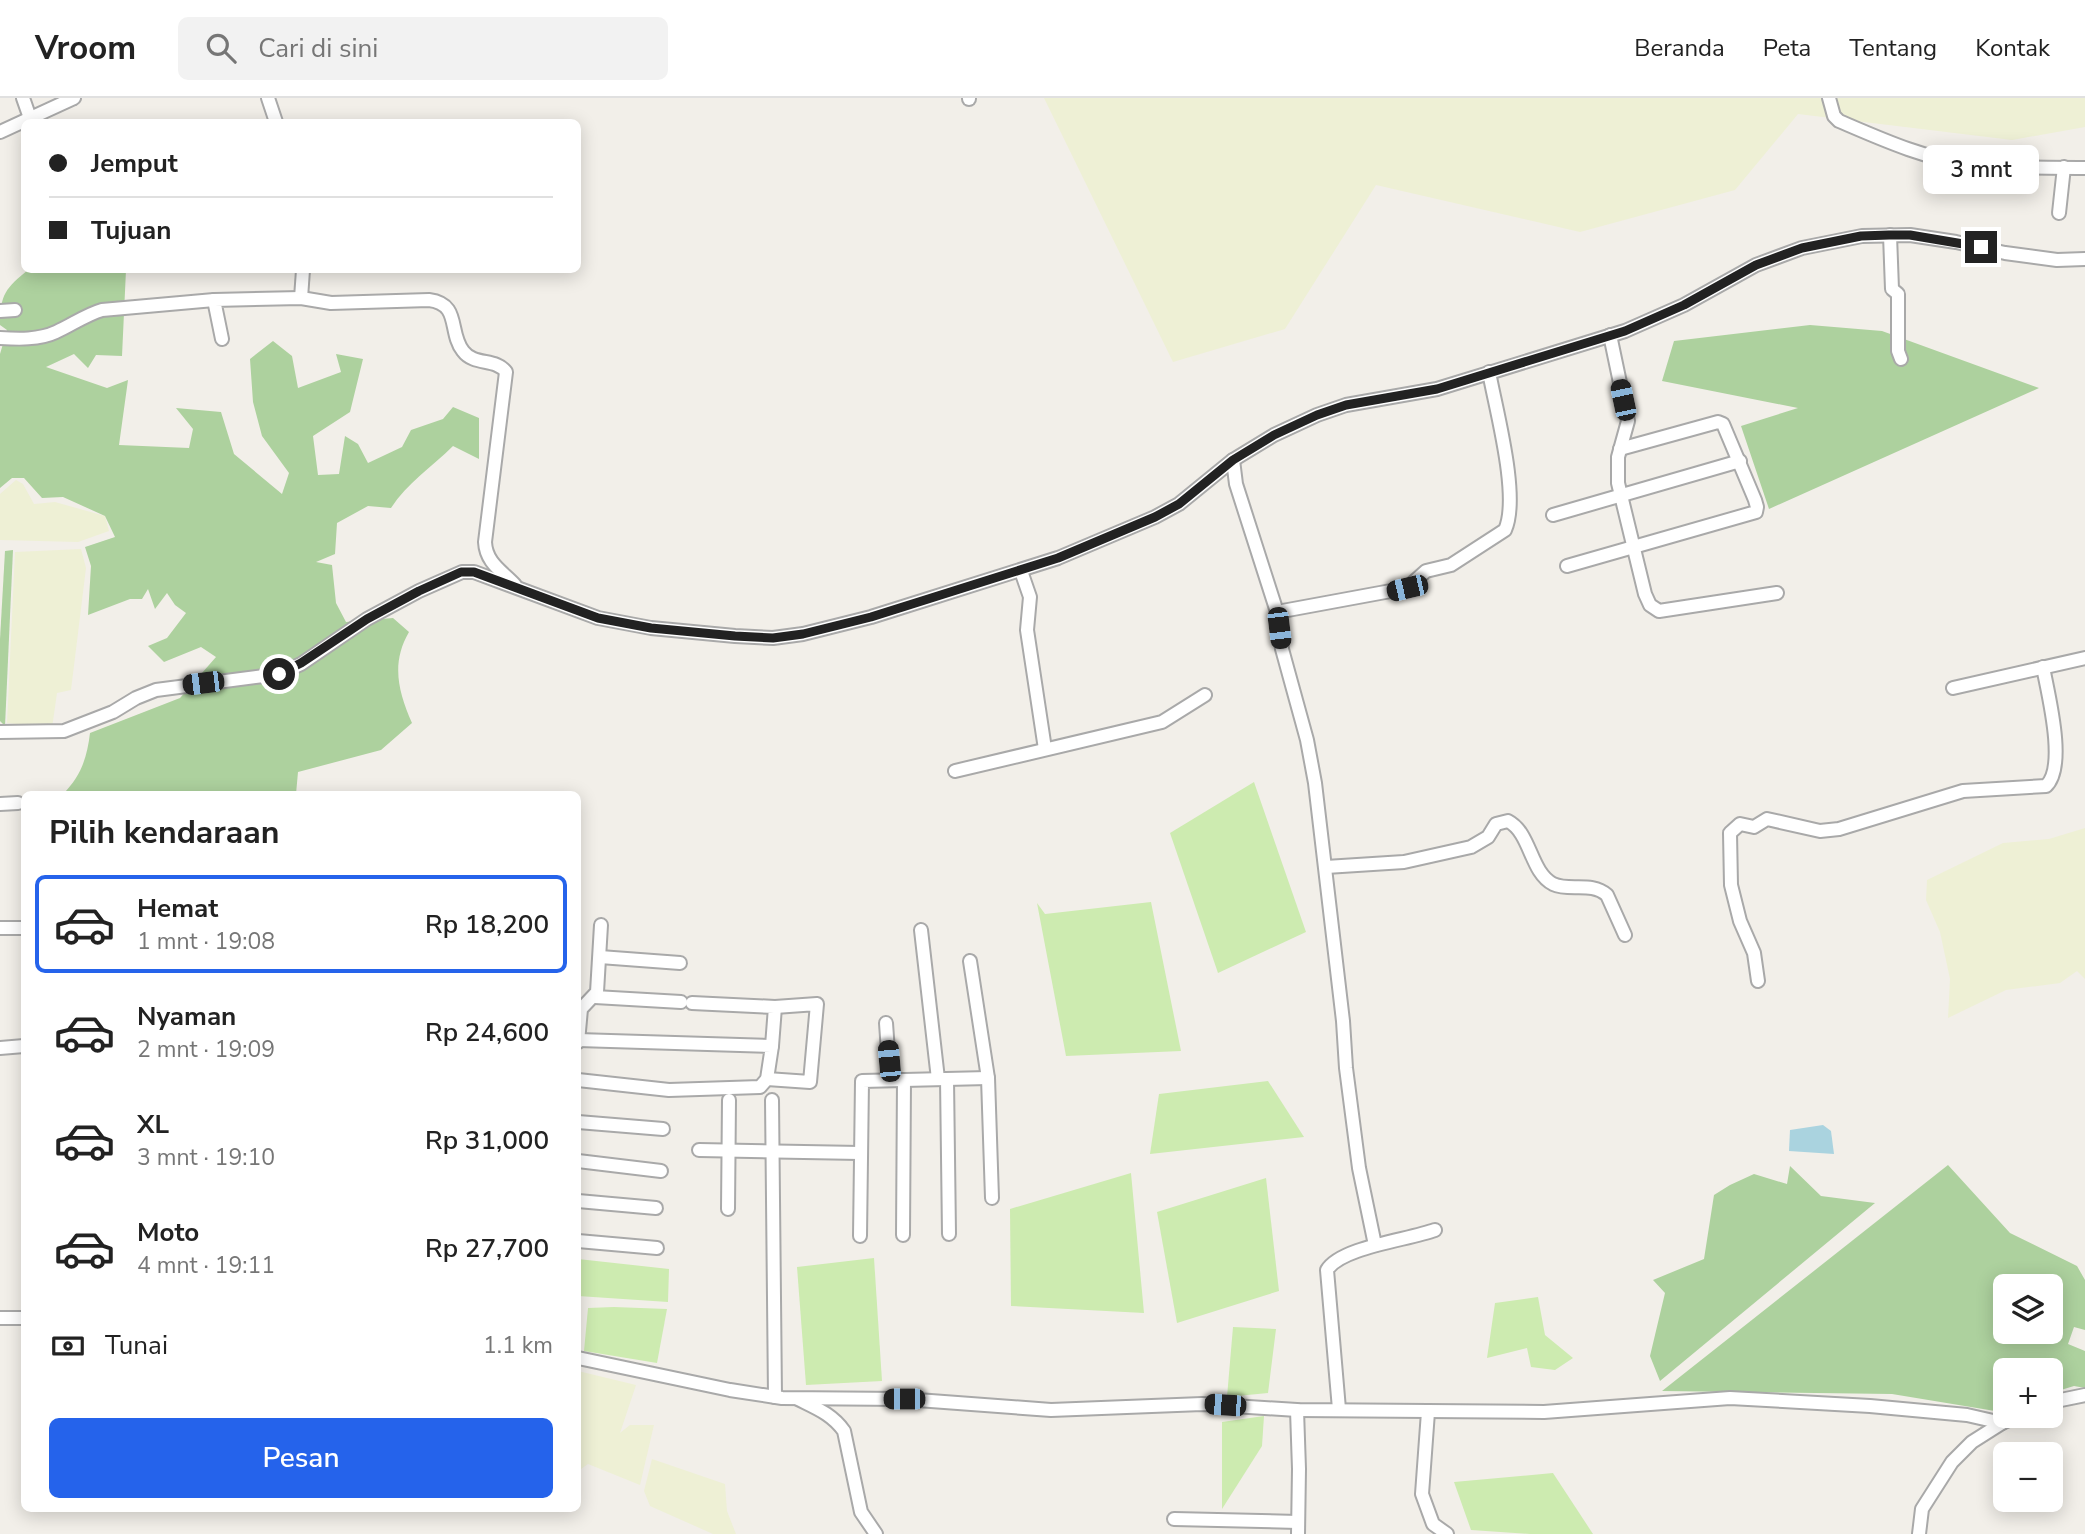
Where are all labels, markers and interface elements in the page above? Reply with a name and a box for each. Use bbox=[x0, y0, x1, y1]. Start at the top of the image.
search box bbox=[178, 17, 668, 80]
text: Vroom bbox=[35, 26, 136, 71]
icon: search bbox=[202, 29, 240, 67]
text: Cari di sini bbox=[258, 31, 378, 66]
text: Beranda bbox=[1634, 32, 1725, 64]
text: Peta bbox=[1763, 32, 1811, 64]
text: Tentang bbox=[1849, 32, 1937, 64]
text: Kontak bbox=[1975, 32, 2050, 64]
callout: 3 mnt bbox=[1923, 145, 2039, 194]
text: Jemput bbox=[91, 146, 178, 181]
text: 3 mnt bbox=[1950, 154, 2012, 185]
text: Tujuan bbox=[91, 213, 171, 248]
route end bbox=[1965, 231, 1997, 263]
car bbox=[1609, 377, 1638, 423]
car bbox=[1385, 573, 1430, 603]
car bbox=[1267, 606, 1292, 650]
route start bbox=[263, 658, 295, 690]
car bbox=[181, 670, 226, 696]
text: Pilih kendaraan bbox=[49, 811, 279, 854]
text: Hemat bbox=[137, 891, 218, 926]
icon: car bbox=[53, 893, 116, 956]
text: Rp 18,200 bbox=[425, 907, 549, 942]
text: 1 mnt · 19:08 bbox=[137, 926, 275, 957]
text: Nyaman bbox=[137, 999, 236, 1034]
icon: car bbox=[53, 1001, 116, 1064]
text: Rp 24,600 bbox=[425, 1015, 549, 1050]
text: 2 mnt · 19:09 bbox=[137, 1034, 275, 1065]
car bbox=[877, 1039, 902, 1083]
text: XL bbox=[137, 1107, 169, 1142]
icon: car bbox=[53, 1109, 116, 1172]
text: Rp 31,000 bbox=[425, 1123, 549, 1158]
text: 3 mnt · 19:10 bbox=[137, 1142, 275, 1173]
text: Moto bbox=[137, 1215, 199, 1250]
icon: car bbox=[53, 1217, 116, 1280]
text: Rp 27,700 bbox=[425, 1231, 549, 1266]
text: 4 mnt · 19:11 bbox=[137, 1250, 275, 1281]
map controls bbox=[1993, 1274, 2063, 1512]
button: layers bbox=[1993, 1274, 2063, 1344]
icon: cash bbox=[49, 1327, 87, 1365]
text: Tunai bbox=[105, 1328, 168, 1363]
text: 1.1 km bbox=[483, 1330, 553, 1361]
button: + bbox=[1993, 1358, 2063, 1428]
car bbox=[884, 1389, 926, 1410]
car bbox=[1204, 1393, 1247, 1417]
button: Pesan bbox=[49, 1418, 553, 1498]
button: − bbox=[1993, 1442, 2063, 1512]

